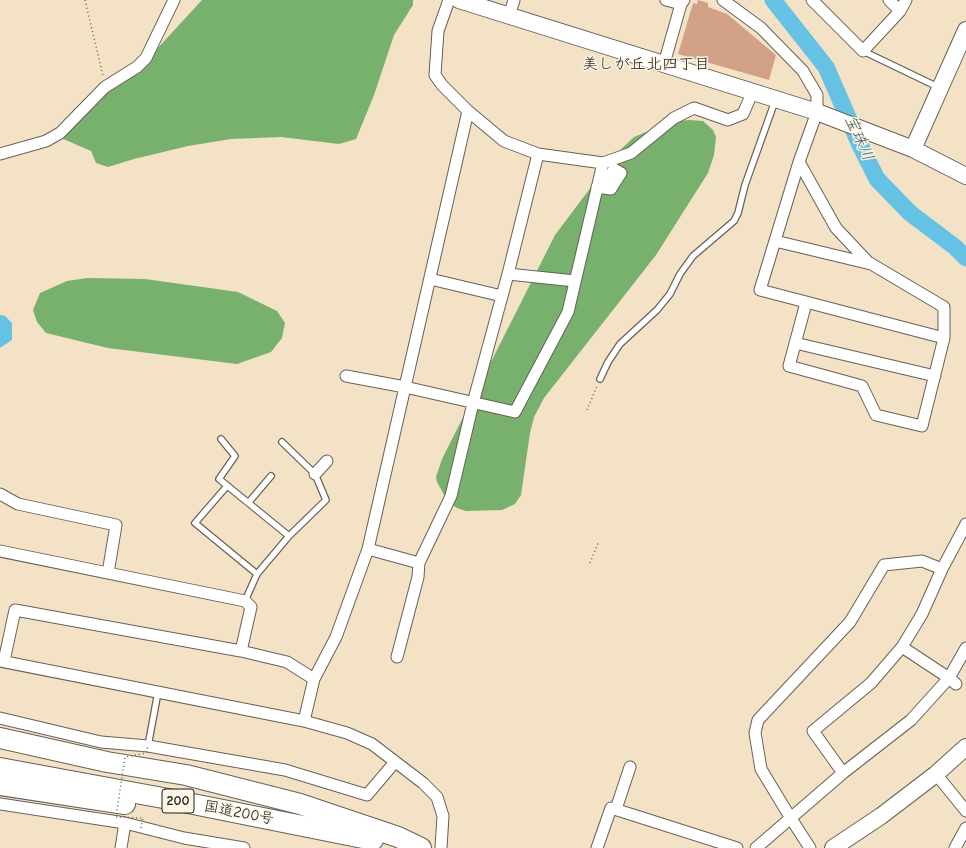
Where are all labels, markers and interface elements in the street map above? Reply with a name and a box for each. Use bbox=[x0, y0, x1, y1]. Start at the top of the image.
district label: 美しが丘北四丁目 bbox=[582, 54, 710, 74]
water label: 宝珠川 bbox=[840, 112, 878, 164]
road number: 200 bbox=[162, 789, 194, 813]
street label: 国道200号 bbox=[202, 797, 276, 829]

